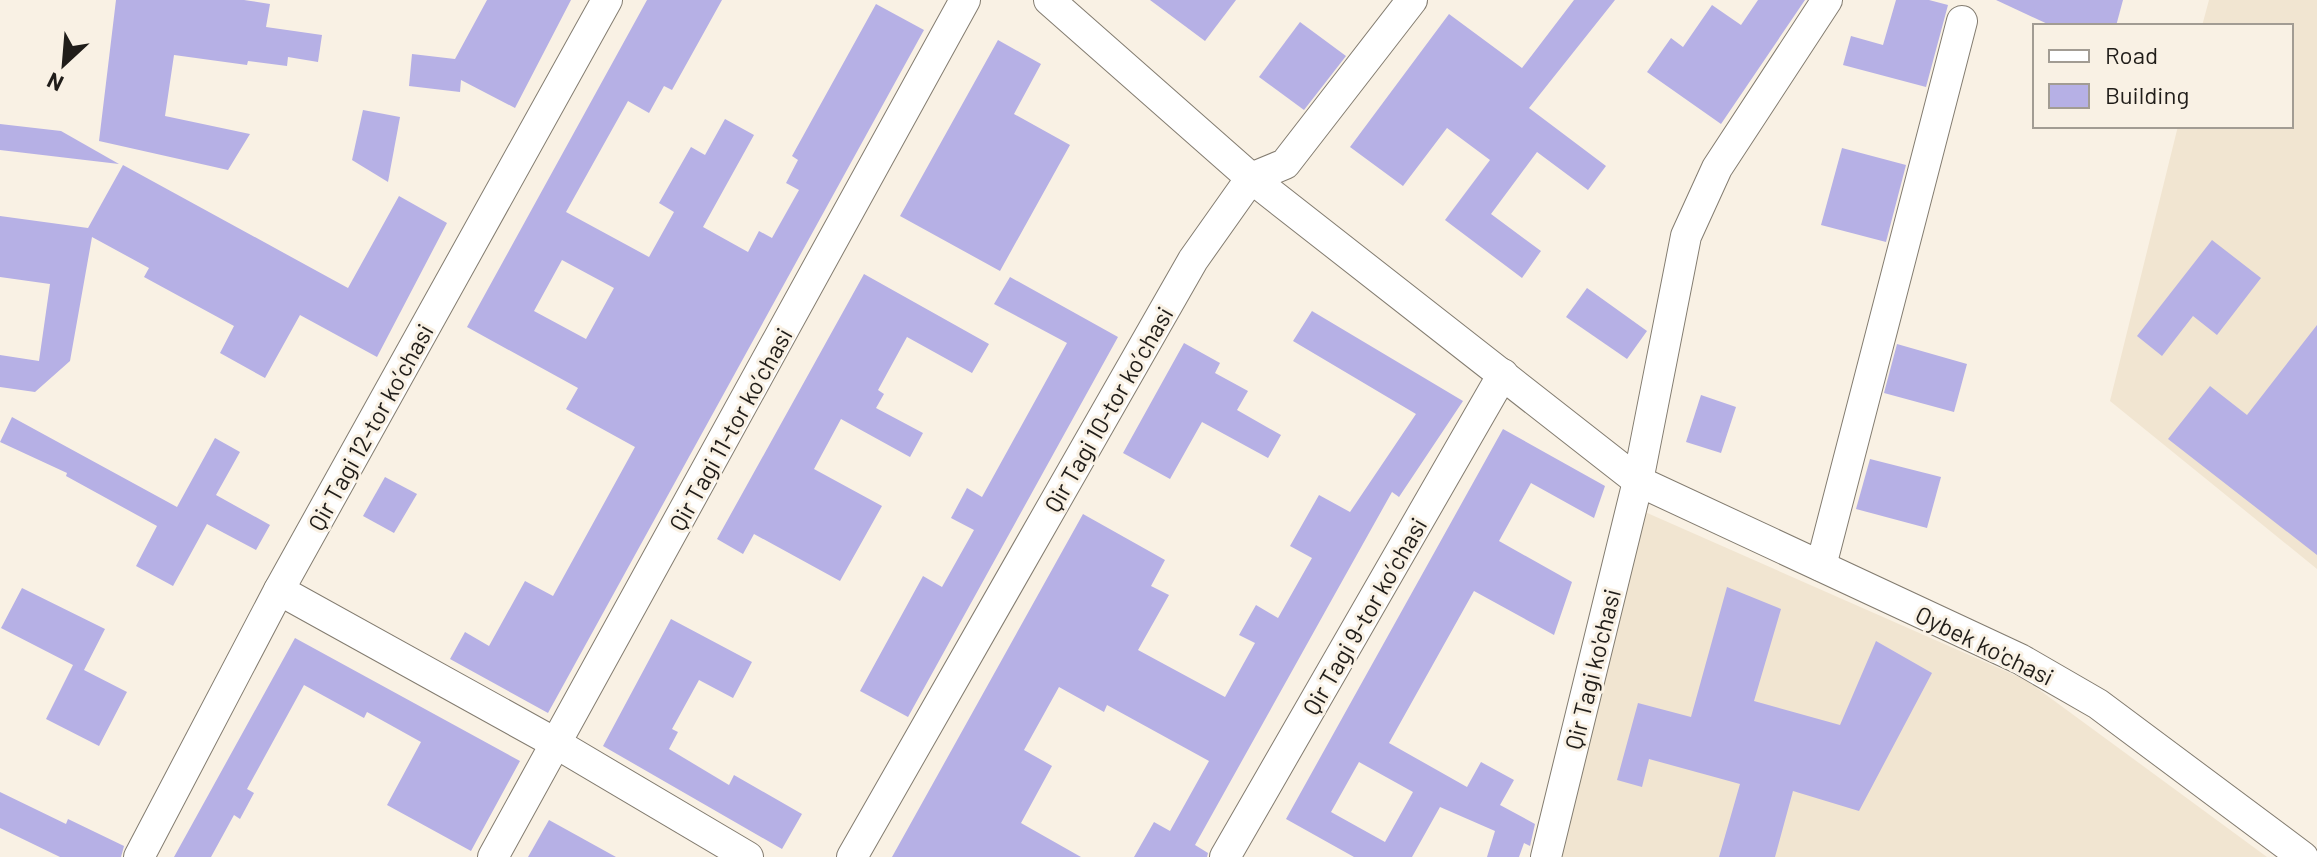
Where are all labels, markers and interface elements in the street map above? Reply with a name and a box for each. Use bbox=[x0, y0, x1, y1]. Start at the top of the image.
north arrow bbox=[24, 24, 104, 104]
legend bbox=[2033, 24, 2293, 128]
text: Road bbox=[2105, 40, 2158, 69]
text: N bbox=[43, 68, 67, 98]
text: Building bbox=[2105, 80, 2189, 109]
street label: Qir Tagi 10-tor koʼchasi bbox=[1037, 301, 1179, 517]
street label: Qir Tagi 12-tor koʼchasi bbox=[301, 319, 439, 535]
street label: Qir Tagi 11-tor koʼchasi bbox=[662, 323, 798, 535]
street label: Qir Tagi 9-tor koʼchasi bbox=[1296, 512, 1432, 720]
street label: Qir Tagi ko'chasi bbox=[1558, 586, 1626, 752]
street label: Oybek ko'chasi bbox=[1911, 599, 2059, 691]

